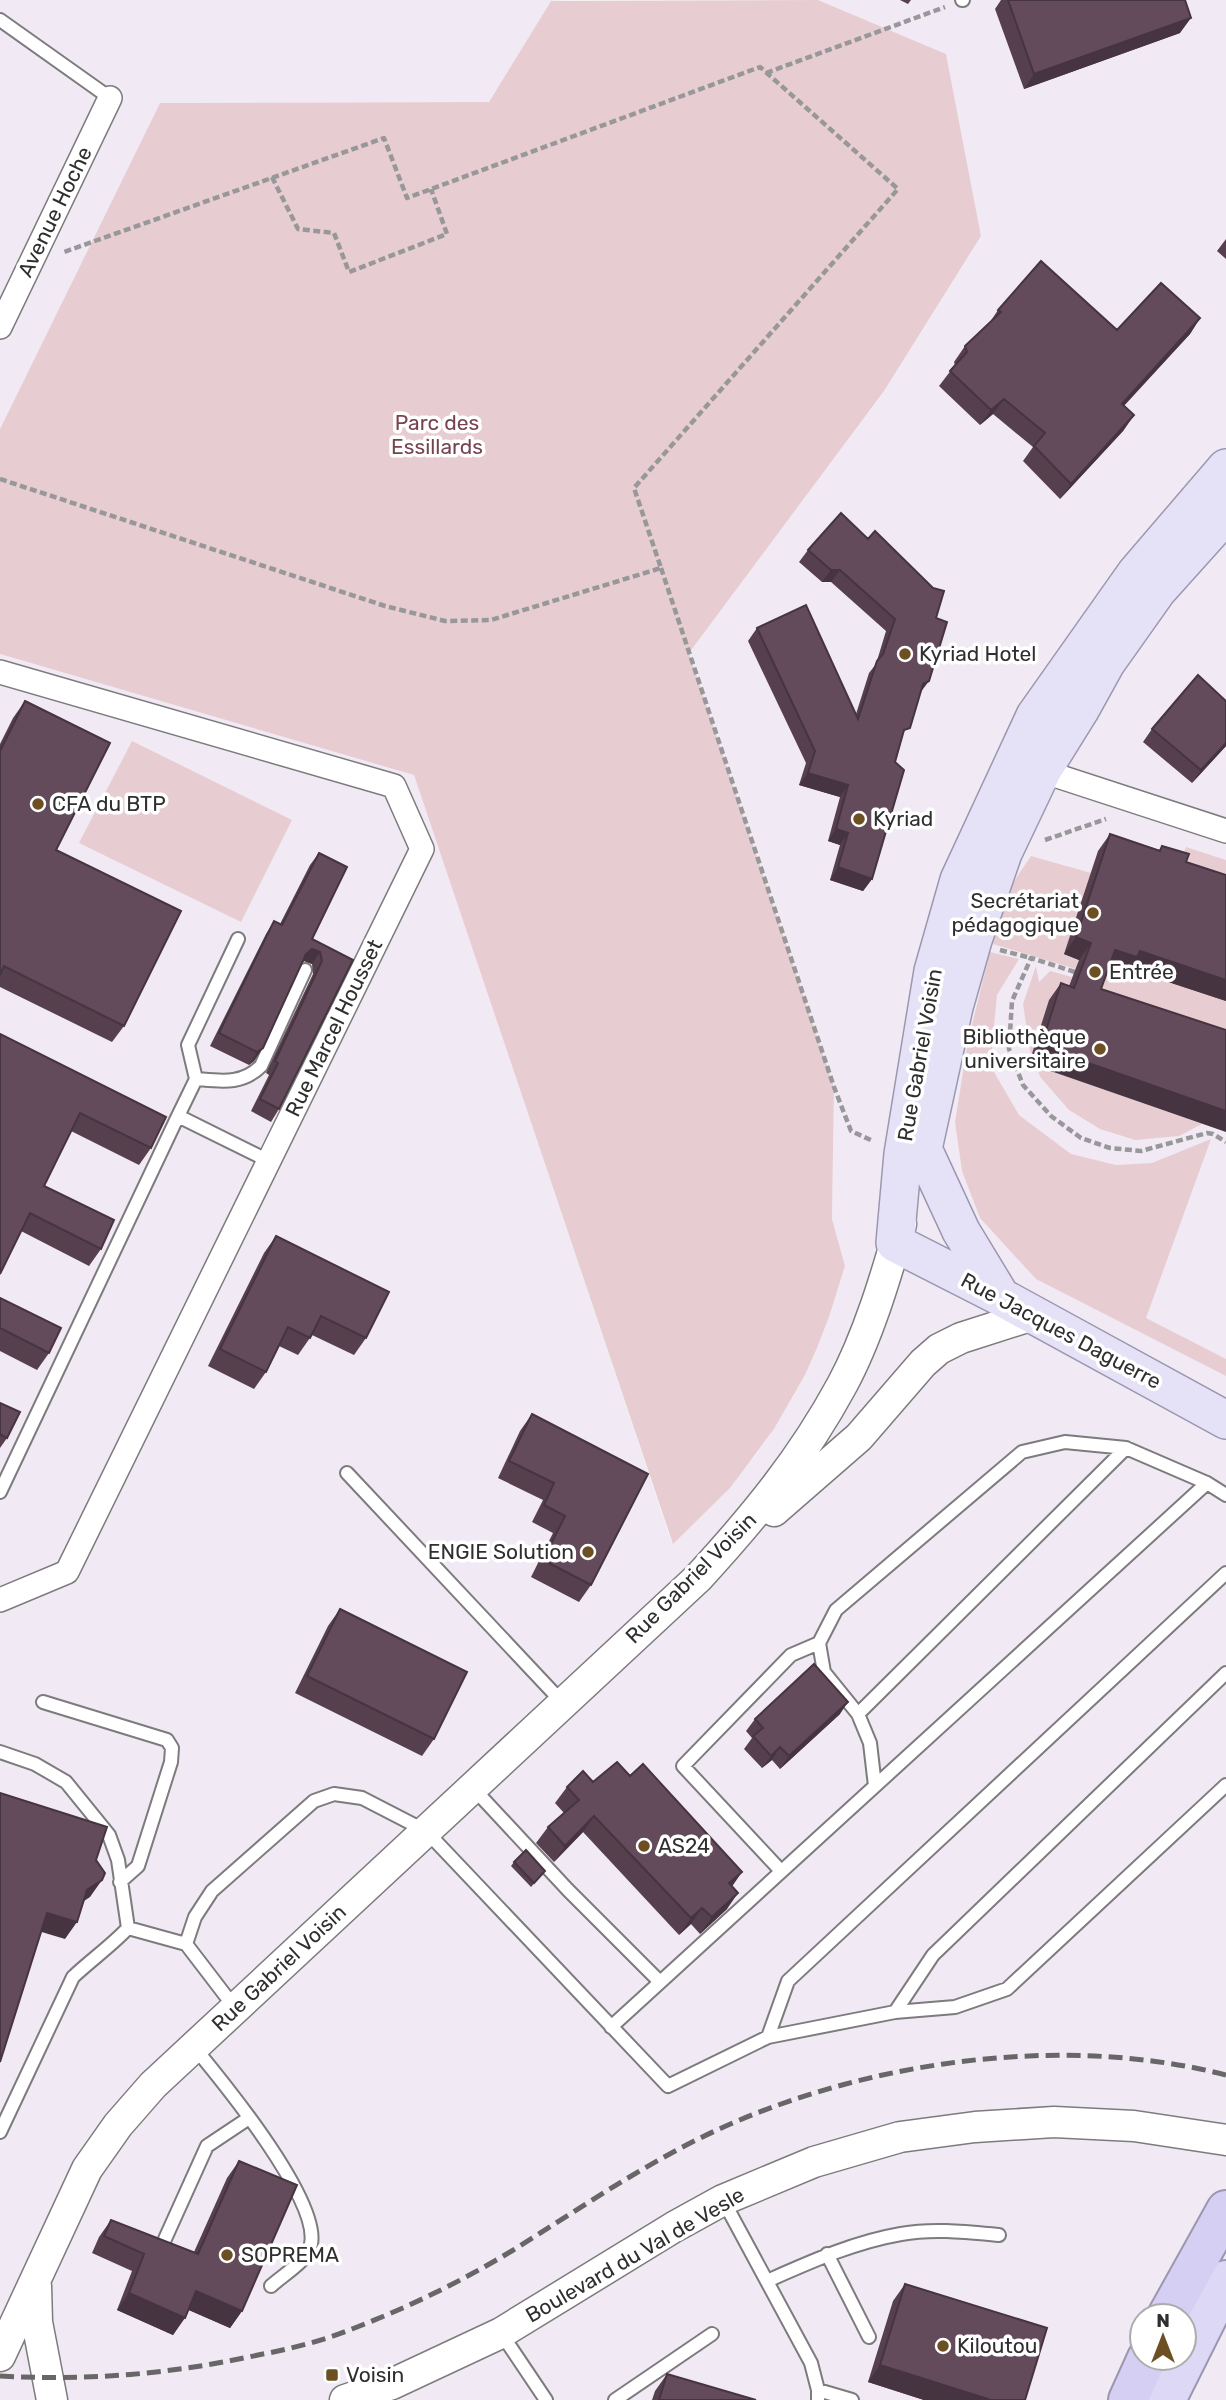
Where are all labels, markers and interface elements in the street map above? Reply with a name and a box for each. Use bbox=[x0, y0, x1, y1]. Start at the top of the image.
street label: Avenue Hoche bbox=[12, 143, 97, 281]
park label: Parc des Essillards bbox=[391, 410, 483, 459]
place label: Kyriad Hotel bbox=[919, 641, 1036, 666]
marker: Kyriad Hotel bbox=[897, 646, 913, 662]
place label: CFA du BTP bbox=[52, 791, 166, 816]
marker: CFA du BTP bbox=[30, 796, 46, 812]
place label: Kyriad bbox=[873, 806, 933, 831]
marker: Kyriad bbox=[851, 811, 867, 827]
place label: Secrétariat pédagogique bbox=[952, 888, 1079, 937]
marker: Secrétariat pédagogique bbox=[1085, 905, 1101, 921]
street label: Rue Marcel Housset bbox=[280, 935, 387, 1120]
place label: Entrée bbox=[1109, 959, 1174, 984]
marker: Entrée bbox=[1087, 964, 1103, 980]
street label: Rue Gabriel Voisin bbox=[892, 967, 947, 1143]
place label: Bibliothèque universitaire bbox=[963, 1024, 1086, 1073]
marker: Bibliothèque universitaire bbox=[1092, 1041, 1108, 1057]
street label: Rue Jacques Daguerre bbox=[957, 1267, 1166, 1394]
street label: Rue Gabriel Voisin bbox=[620, 1507, 761, 1648]
place label: ENGIE Solution bbox=[428, 1539, 574, 1564]
marker: ENGIE Solution bbox=[580, 1544, 596, 1560]
place label: AS24 bbox=[658, 1833, 710, 1858]
marker: AS24 bbox=[636, 1838, 652, 1854]
street label: Rue Gabriel Voisin bbox=[206, 1899, 351, 2036]
street label: Boulevard du Val de Vesle bbox=[521, 2182, 749, 2327]
place label: SOPREMA bbox=[241, 2242, 339, 2267]
marker: SOPREMA bbox=[219, 2247, 235, 2263]
north arrow bbox=[1128, 2302, 1198, 2372]
text: N bbox=[1156, 2309, 1170, 2332]
place label: Kiloutou bbox=[957, 2333, 1037, 2358]
marker: Kiloutou bbox=[935, 2338, 951, 2354]
place label: Voisin bbox=[346, 2362, 404, 2387]
marker: Voisin bbox=[324, 2367, 340, 2383]

